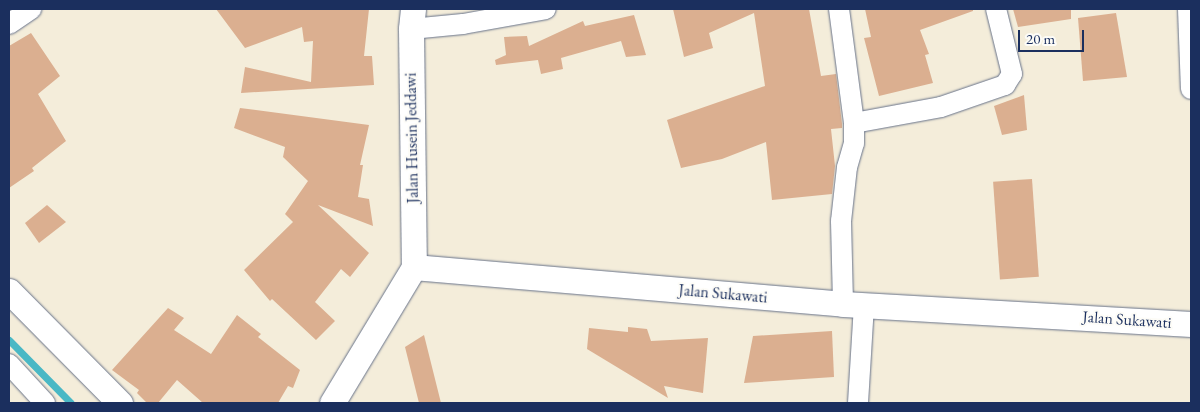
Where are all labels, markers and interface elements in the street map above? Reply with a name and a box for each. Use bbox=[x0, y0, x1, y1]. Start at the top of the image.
scale bar bbox=[1020, 20, 1086, 52]
text: 20 m bbox=[1026, 29, 1055, 48]
street label: Jalan Husein Jeddawi bbox=[401, 72, 423, 204]
street label: Jalan Sukawati bbox=[678, 281, 768, 307]
street label: Jalan Sukawati bbox=[1082, 307, 1172, 333]

